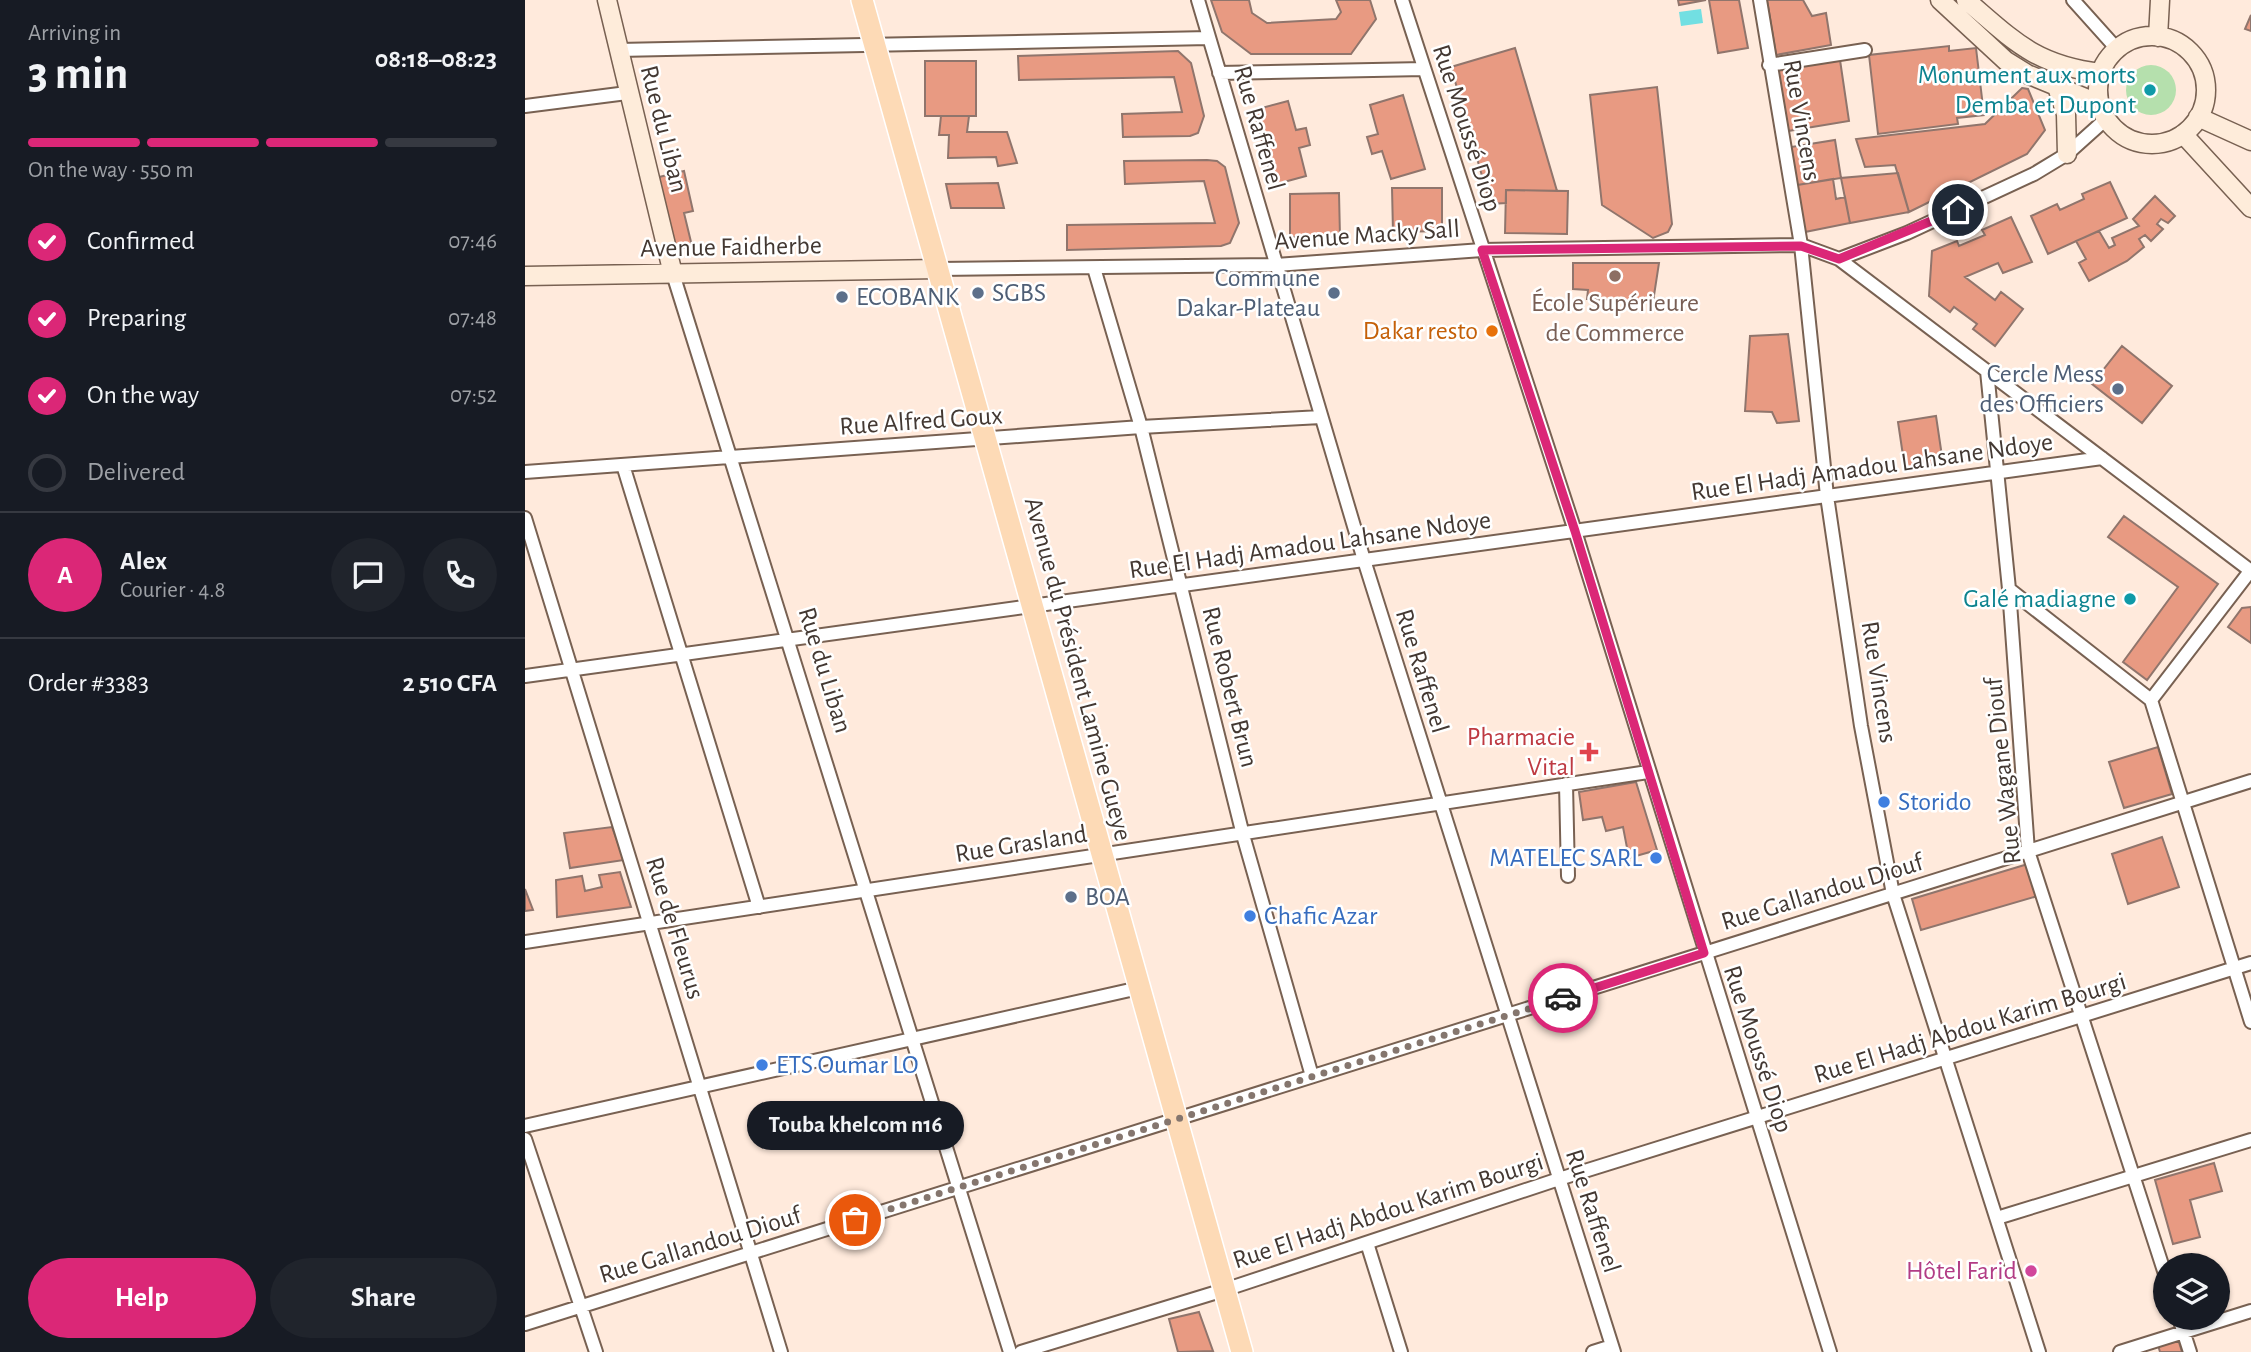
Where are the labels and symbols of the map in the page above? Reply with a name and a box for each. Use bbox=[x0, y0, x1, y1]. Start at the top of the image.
street label: Rue Moussé Diop bbox=[1428, 41, 1506, 215]
street label: Rue Vincens bbox=[1779, 57, 1825, 183]
place label: Monument aux morts Demba et Dupont bbox=[1918, 62, 2136, 118]
street label: Rue du Liban bbox=[636, 63, 692, 195]
street label: Rue Raffenel bbox=[1229, 63, 1289, 193]
marker: Monument aux morts Demba et Dupont bbox=[2142, 82, 2158, 98]
pin bbox=[1928, 180, 1988, 240]
street label: Avenue Macky Sall bbox=[1273, 216, 1461, 254]
street label: Avenue Faidherbe bbox=[640, 232, 822, 262]
place label: Commune Dakar-Plateau bbox=[1176, 265, 1320, 321]
marker: École Supérieure de Commerce bbox=[1607, 268, 1623, 284]
place label: SGBS bbox=[992, 280, 1046, 306]
place label: ECOBANK bbox=[856, 284, 960, 310]
marker: SGBS bbox=[970, 285, 986, 301]
marker: Commune Dakar-Plateau bbox=[1326, 285, 1342, 301]
place label: École Supérieure de Commerce bbox=[1531, 288, 1699, 346]
marker: ECOBANK bbox=[834, 289, 850, 305]
place label: Dakar resto bbox=[1363, 318, 1478, 344]
marker: Dakar resto bbox=[1484, 323, 1500, 339]
place label: Cercle Mess des Officiers bbox=[1980, 361, 2104, 417]
marker: Cercle Mess des Officiers bbox=[2110, 381, 2126, 397]
street label: Rue Alfred Goux bbox=[839, 402, 1003, 440]
street label: Rue El Hadj Amadou Lahsane Ndoye bbox=[1689, 429, 2055, 505]
street label: Avenue du Président Lamine Gueye bbox=[1020, 494, 1136, 844]
street label: Rue El Hadj Amadou Lahsane Ndoye bbox=[1127, 507, 1493, 583]
place label: Galé madiagne bbox=[1963, 586, 2116, 612]
marker: Galé madiagne bbox=[2122, 591, 2138, 607]
street label: Rue du Liban bbox=[794, 604, 856, 736]
street label: Rue Robert Brun bbox=[1197, 604, 1263, 770]
street label: Rue Raffenel bbox=[1391, 606, 1453, 736]
street label: Rue Vincens bbox=[1857, 619, 1901, 745]
street label: Rue Wagane Diouf bbox=[1980, 674, 2026, 866]
place label: Pharmacie Vital bbox=[1467, 724, 1575, 780]
marker: Pharmacie Vital bbox=[1581, 744, 1597, 760]
place label: Storido bbox=[1898, 789, 1972, 815]
marker: Storido bbox=[1876, 794, 1892, 810]
street label: Rue Grasland bbox=[953, 821, 1089, 867]
place label: MATELEC SARL bbox=[1489, 845, 1642, 871]
street label: Rue Gallandou Diouf bbox=[1718, 848, 1928, 935]
marker: MATELEC SARL bbox=[1648, 850, 1664, 866]
street label: Rue de Fleurus bbox=[641, 854, 709, 1002]
place label: BOA bbox=[1085, 884, 1130, 910]
marker: BOA bbox=[1063, 889, 1079, 905]
place label: Chafic Azar bbox=[1264, 903, 1378, 929]
marker: Chafic Azar bbox=[1242, 908, 1258, 924]
street label: Rue Moussé Diop bbox=[1719, 962, 1797, 1136]
courier bbox=[1528, 963, 1598, 1033]
street label: Rue El Hadj Abdou Karim Bourgi bbox=[1811, 968, 2129, 1088]
place label: ETS Oumar LO bbox=[776, 1052, 919, 1078]
marker: ETS Oumar LO bbox=[754, 1057, 770, 1073]
callout: Touba khelcom n16 bbox=[747, 1101, 963, 1150]
street label: Rue Raffenel bbox=[1561, 1146, 1625, 1276]
street label: Rue El Hadj Abdou Karim Bourgi bbox=[1229, 1148, 1547, 1274]
pin bbox=[825, 1190, 885, 1250]
street label: Rue Gallandou Diouf bbox=[596, 1201, 806, 1288]
place label: Hôtel Farid bbox=[1906, 1258, 2017, 1284]
marker: Hôtel Farid bbox=[2023, 1263, 2039, 1279]

